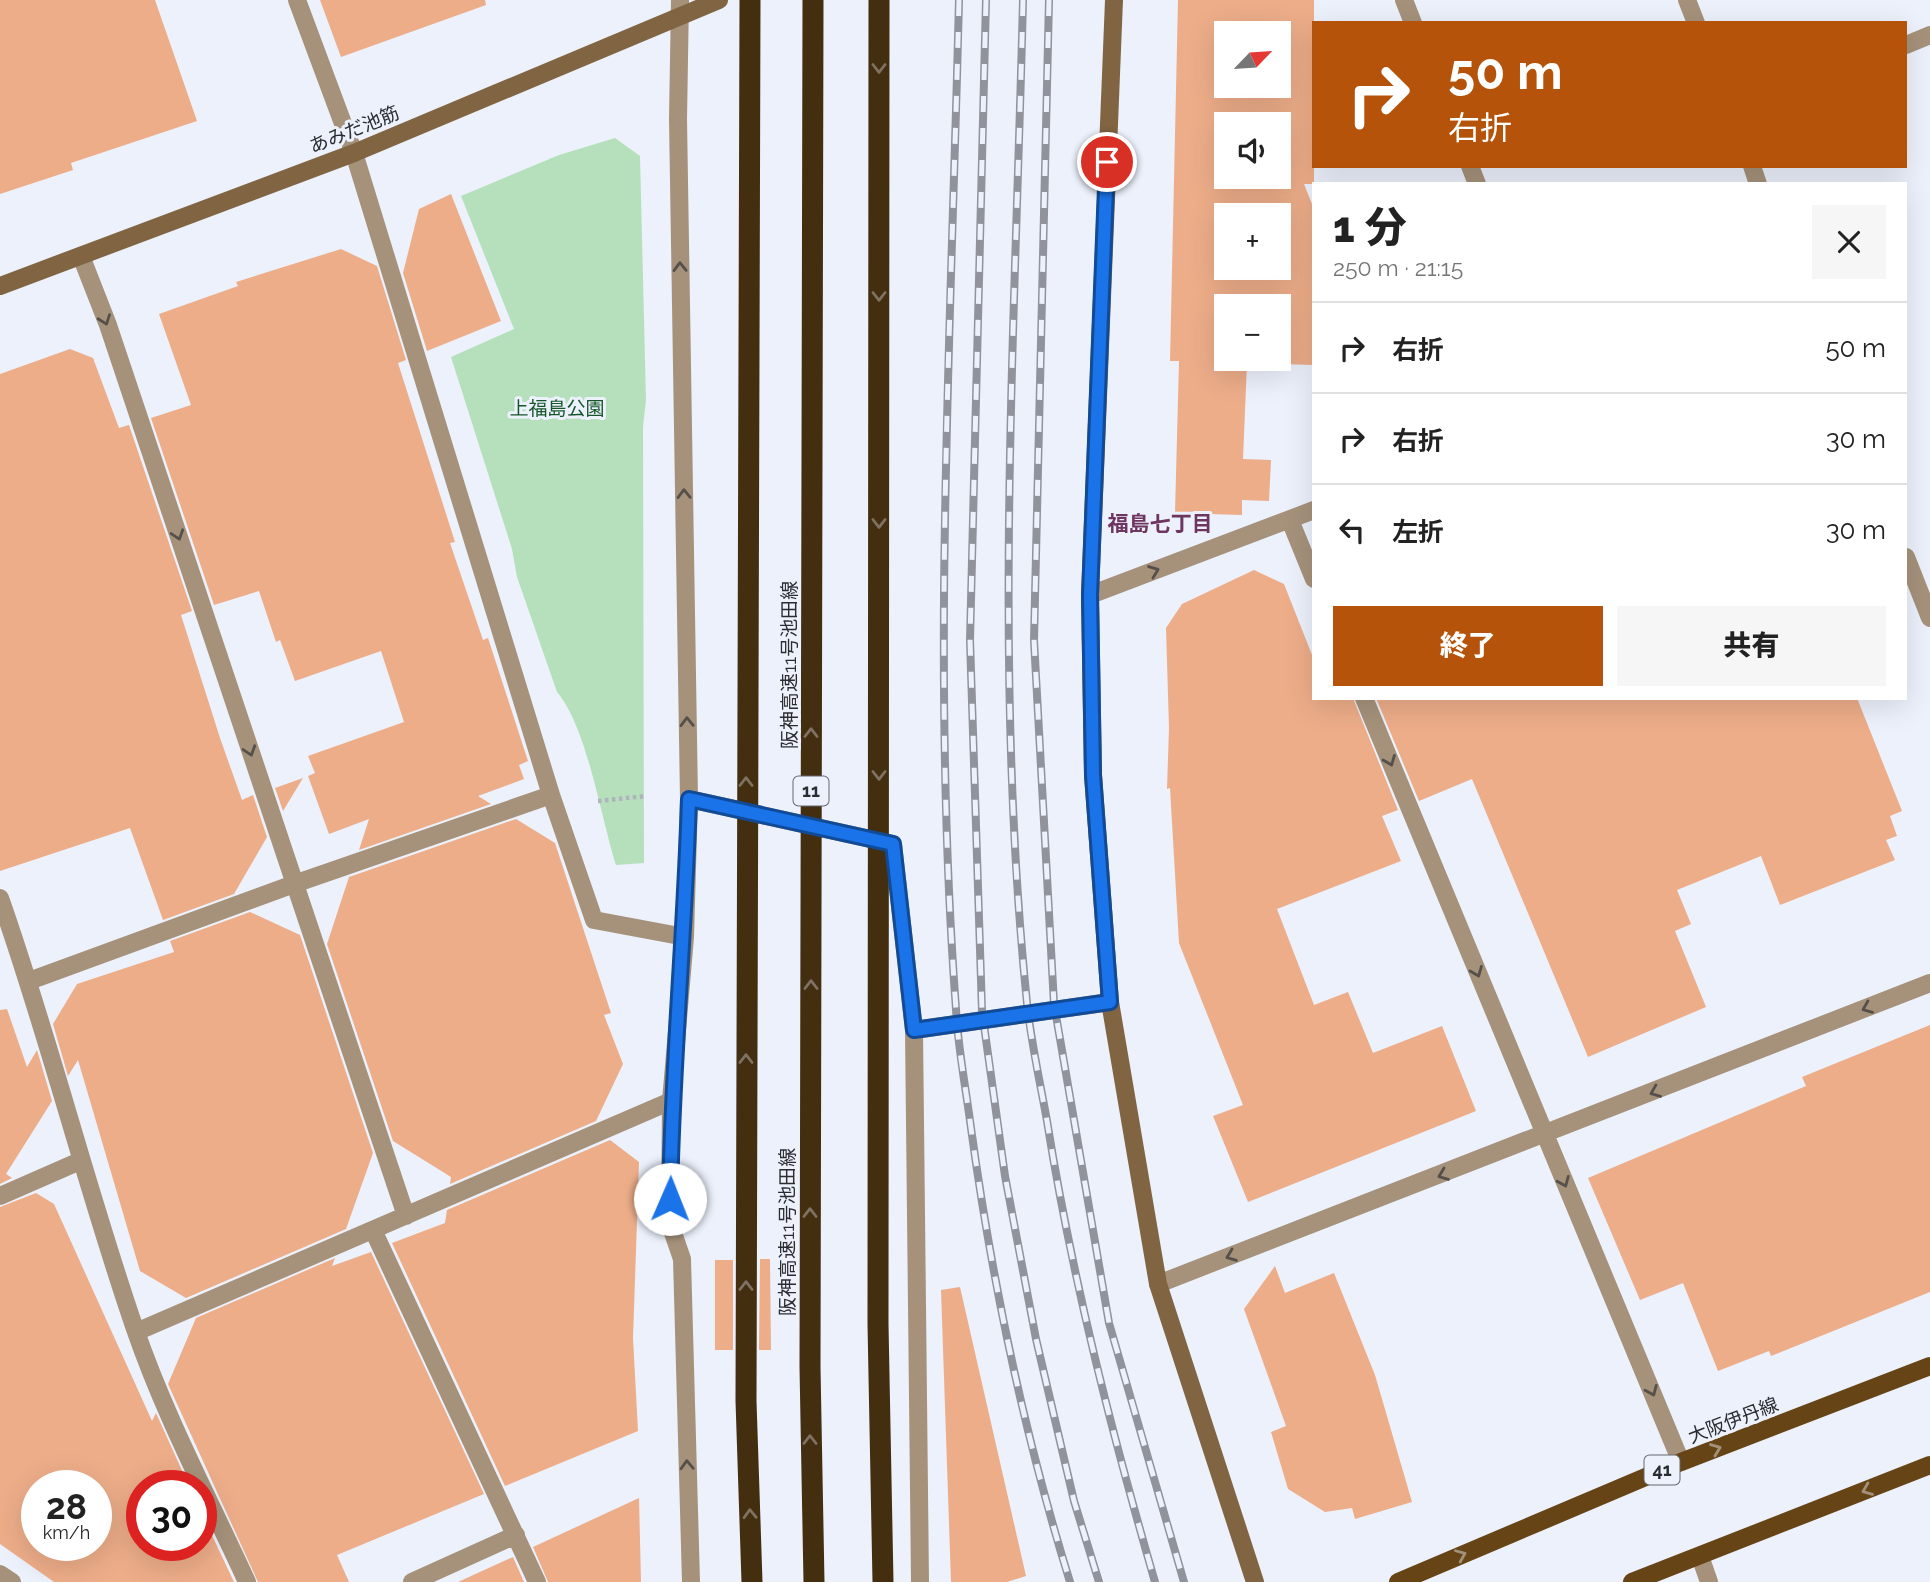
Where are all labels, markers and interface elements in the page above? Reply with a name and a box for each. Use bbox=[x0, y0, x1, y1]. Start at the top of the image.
north arrow bbox=[1214, 21, 1292, 98]
map controls bbox=[1214, 21, 1291, 371]
text: 50 m bbox=[1448, 43, 1563, 100]
icon: right bbox=[1333, 49, 1424, 140]
one-way arrow bbox=[871, 63, 887, 74]
street label: あみだ池筋 bbox=[306, 101, 402, 157]
text: 右折 bbox=[1448, 109, 1512, 146]
button: sound bbox=[1214, 112, 1291, 189]
pin bbox=[1077, 132, 1137, 192]
icon: arrive bbox=[1088, 143, 1126, 181]
button: + bbox=[1214, 203, 1291, 280]
text: 1 分 bbox=[1333, 203, 1407, 252]
button: close bbox=[1812, 205, 1886, 279]
text: 250 m · 21:15 bbox=[1333, 254, 1463, 281]
one-way arrow bbox=[672, 261, 688, 271]
one-way arrow bbox=[871, 291, 887, 301]
button: − bbox=[1214, 294, 1291, 371]
one-way arrow bbox=[97, 313, 111, 325]
icon: right bbox=[1333, 329, 1371, 367]
text: 50 m bbox=[1825, 333, 1886, 363]
text: 右折 bbox=[1392, 335, 1444, 365]
park label: 上福島公園 bbox=[509, 397, 605, 419]
icon: right bbox=[1333, 420, 1371, 458]
text: 30 m bbox=[1826, 424, 1886, 454]
text: 右折 bbox=[1392, 426, 1444, 456]
one-way arrow bbox=[676, 488, 692, 499]
district label: 福島七丁目 bbox=[1108, 511, 1213, 536]
icon: left bbox=[1333, 511, 1371, 549]
text: 30 m bbox=[1826, 515, 1886, 545]
text: 左折 bbox=[1392, 517, 1444, 547]
one-way arrow bbox=[871, 518, 887, 529]
one-way arrow bbox=[170, 529, 184, 541]
one-way arrow bbox=[1148, 565, 1160, 579]
street label: 阪神高速11号池田線 bbox=[778, 581, 800, 749]
button: 終了 bbox=[1333, 606, 1603, 686]
button: 共有 bbox=[1617, 606, 1886, 686]
one-way arrow bbox=[680, 716, 695, 727]
one-way arrow bbox=[803, 728, 819, 738]
one-way arrow bbox=[242, 744, 256, 757]
one-way arrow bbox=[1381, 755, 1395, 767]
one-way arrow bbox=[871, 770, 887, 781]
road number: 11 bbox=[794, 776, 828, 806]
one-way arrow bbox=[738, 777, 754, 787]
one-way arrow bbox=[1468, 965, 1482, 977]
one-way arrow bbox=[803, 980, 819, 990]
one-way arrow bbox=[1861, 1000, 1873, 1014]
one-way arrow bbox=[738, 1053, 754, 1064]
one-way arrow bbox=[1650, 1083, 1662, 1097]
street label: 阪神高速11号池田線 bbox=[776, 1148, 798, 1316]
position arrow bbox=[633, 1162, 707, 1236]
one-way arrow bbox=[1438, 1166, 1450, 1180]
one-way arrow bbox=[1556, 1174, 1570, 1187]
one-way arrow bbox=[802, 1207, 818, 1218]
one-way arrow bbox=[1225, 1248, 1237, 1262]
one-way arrow bbox=[738, 1281, 754, 1291]
one-way arrow bbox=[1644, 1384, 1658, 1397]
street label: 大阪伊丹線 bbox=[1685, 1393, 1781, 1447]
one-way arrow bbox=[802, 1435, 818, 1445]
one-way arrow bbox=[1709, 1443, 1721, 1457]
road number: 41 bbox=[1644, 1456, 1680, 1484]
one-way arrow bbox=[680, 1459, 695, 1470]
speed limit sign: 30 bbox=[126, 1470, 217, 1561]
one-way arrow bbox=[1861, 1481, 1873, 1495]
text: 28 bbox=[46, 1486, 87, 1527]
one-way arrow bbox=[742, 1508, 757, 1519]
text: km/h bbox=[43, 1522, 90, 1543]
one-way arrow bbox=[1454, 1550, 1466, 1564]

